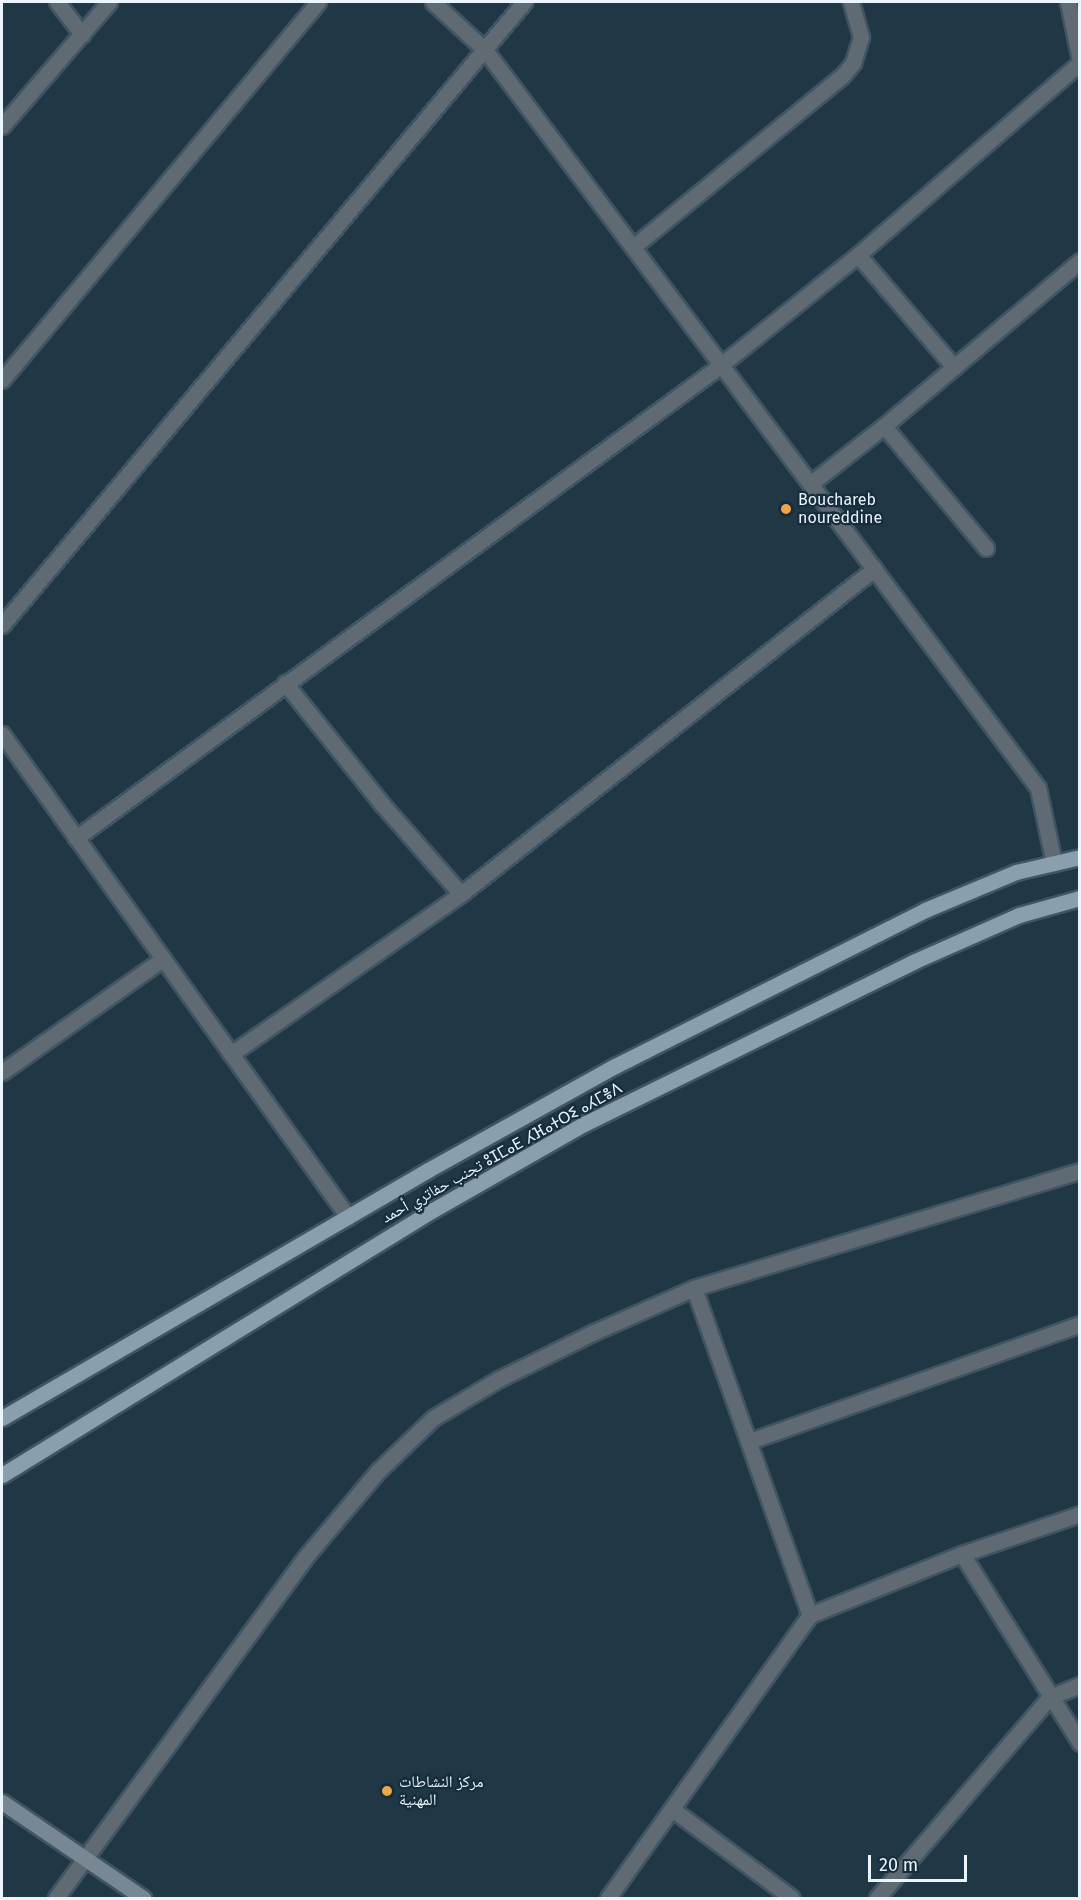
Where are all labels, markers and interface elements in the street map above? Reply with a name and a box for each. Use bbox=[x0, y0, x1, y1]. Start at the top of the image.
place label: Bouchareb noureddine bbox=[798, 490, 882, 528]
marker: Bouchareb noureddine bbox=[779, 502, 793, 516]
street label: تجنب حفاتري أحمد ⵓⵊⵎⴰⴹ ⵃⴼⴰⵜⵔⵉ ⴰⵃⵎⴻⴷ bbox=[378, 1079, 626, 1227]
place label: مركز النشاطات المهنية bbox=[399, 1772, 484, 1810]
marker: مركز النشاطات المهنية bbox=[380, 1784, 394, 1798]
scale bar bbox=[871, 1843, 970, 1881]
text: 20 m bbox=[879, 1854, 918, 1876]

